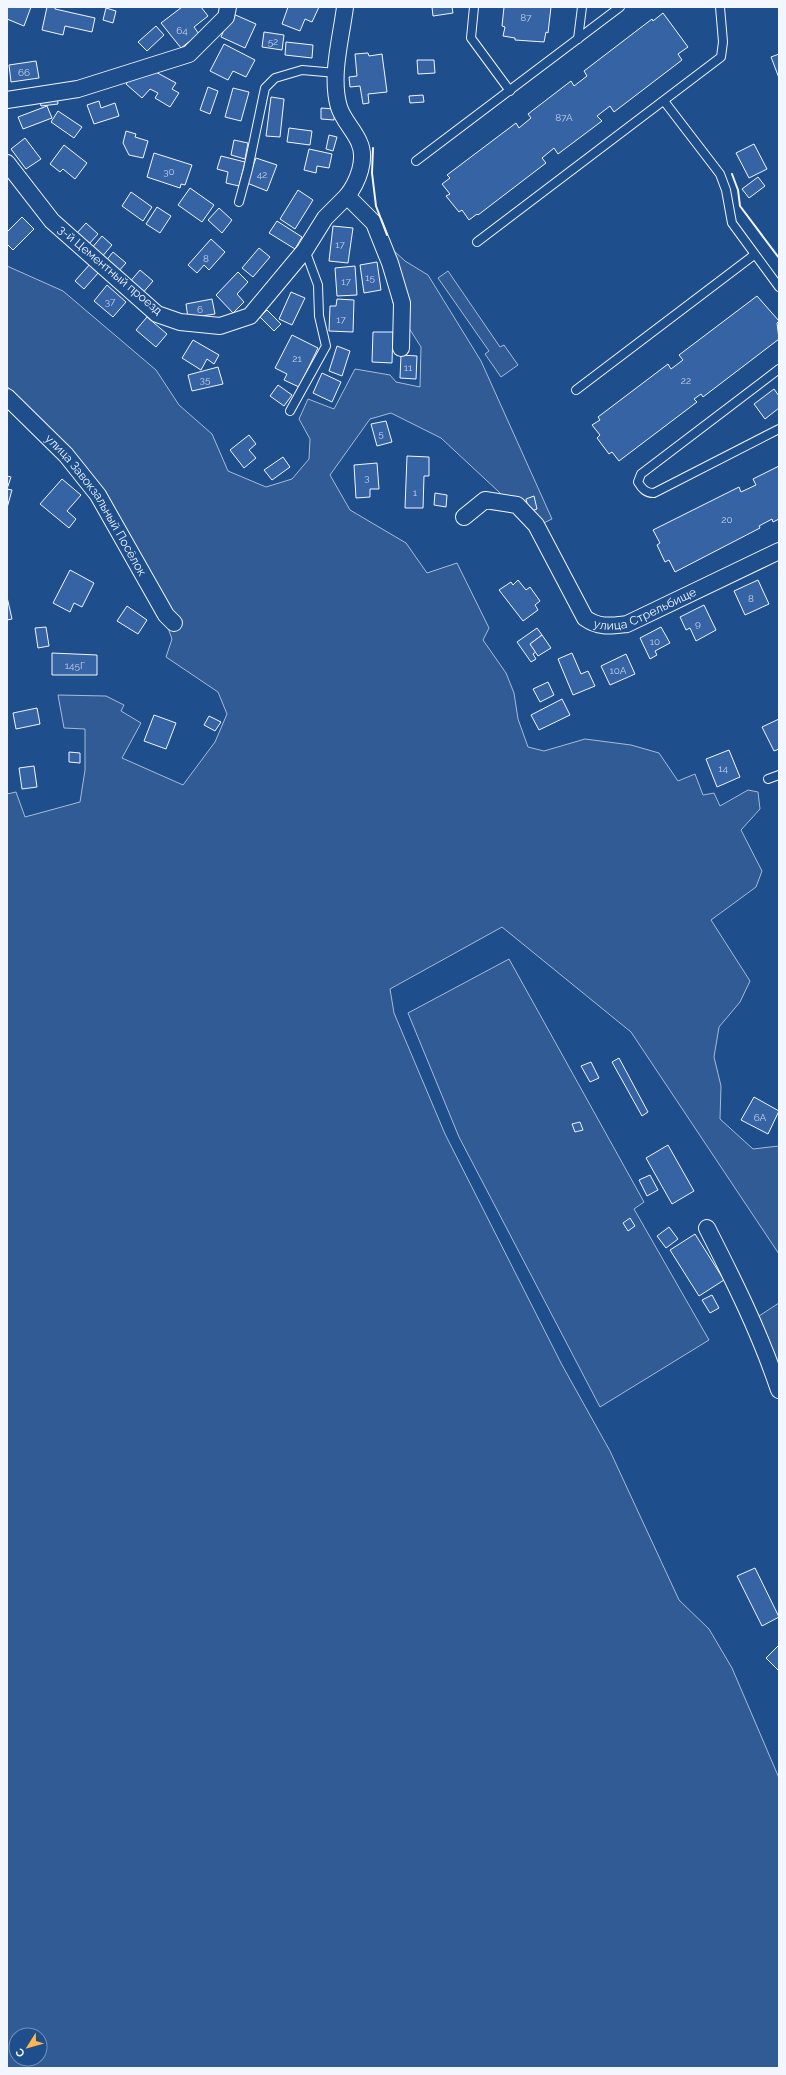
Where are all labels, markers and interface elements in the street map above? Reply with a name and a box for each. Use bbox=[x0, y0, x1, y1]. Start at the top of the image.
house number: 87 bbox=[520, 12, 532, 23]
house number: 64 bbox=[176, 25, 188, 36]
house number: 52 bbox=[268, 36, 278, 47]
house number: 66 bbox=[18, 67, 30, 78]
house number: 87А bbox=[555, 112, 573, 123]
house number: 30 bbox=[163, 166, 175, 177]
house number: 42 bbox=[257, 169, 267, 180]
street label: 3-й Цементный проезд bbox=[55, 222, 165, 318]
house number: 17 bbox=[335, 239, 345, 250]
house number: 8 bbox=[203, 253, 209, 264]
house number: 15 bbox=[365, 272, 375, 283]
house number: 17 bbox=[341, 276, 351, 287]
house number: 37 bbox=[105, 296, 116, 307]
house number: 6 bbox=[197, 304, 203, 315]
house number: 17 bbox=[336, 314, 346, 325]
house number: 21 bbox=[292, 353, 302, 364]
house number: 11 bbox=[404, 362, 413, 373]
house number: 35 bbox=[200, 374, 211, 385]
house number: 22 bbox=[681, 375, 691, 386]
house number: 5 bbox=[378, 428, 384, 439]
street label: улица Завокзальный Посёлок bbox=[42, 431, 149, 578]
house number: 3 bbox=[364, 472, 370, 483]
house number: 1 bbox=[413, 487, 418, 498]
house number: 20 bbox=[721, 514, 733, 525]
street label: улица Стрельбище bbox=[592, 585, 699, 633]
house number: 8 bbox=[748, 593, 754, 604]
house number: 9 bbox=[695, 618, 701, 629]
house number: 10 bbox=[650, 636, 660, 647]
house number: 145Г bbox=[65, 660, 85, 671]
house number: 10А bbox=[610, 665, 627, 676]
house number: 14 bbox=[718, 763, 728, 774]
house number: 6А bbox=[754, 1112, 767, 1123]
north arrow bbox=[8, 2027, 48, 2067]
text: С bbox=[13, 2045, 28, 2060]

